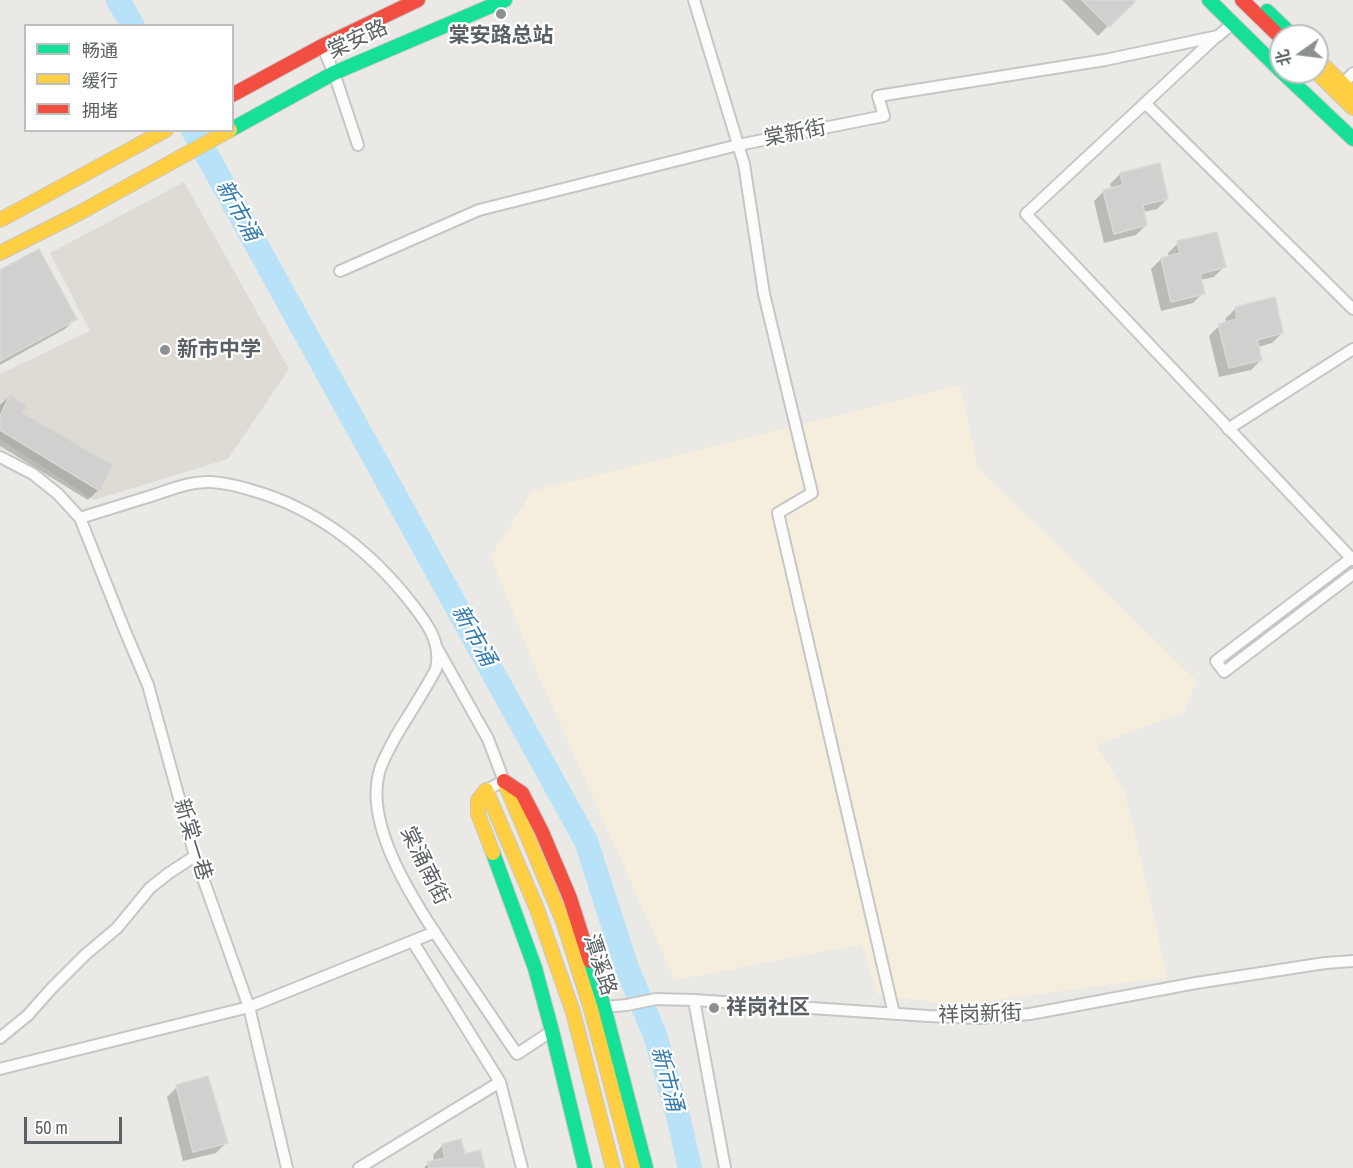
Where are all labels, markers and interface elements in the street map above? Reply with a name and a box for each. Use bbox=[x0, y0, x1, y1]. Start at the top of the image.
marker: 棠安路总站 bbox=[494, 7, 508, 21]
street label: 棠安路 bbox=[324, 15, 392, 65]
place label: 棠安路总站 bbox=[449, 23, 553, 49]
legend bbox=[24, 24, 234, 132]
north arrow bbox=[1269, 24, 1329, 84]
text: 畅通 bbox=[82, 38, 118, 63]
text: 北 bbox=[1271, 47, 1296, 68]
text: 缓行 bbox=[82, 68, 118, 93]
text: 拥堵 bbox=[82, 98, 118, 123]
street label: 棠新街 bbox=[762, 116, 828, 152]
water label: 新市涌 bbox=[209, 176, 265, 246]
place label: 新市中学 bbox=[177, 337, 261, 363]
marker: 新市中学 bbox=[158, 343, 172, 357]
water label: 新市涌 bbox=[445, 601, 501, 671]
street label: 新棠一巷 bbox=[168, 796, 216, 884]
street label: 棠涌南街 bbox=[394, 823, 454, 909]
street label: 潭溪路 bbox=[577, 931, 621, 999]
place label: 祥岗社区 bbox=[726, 995, 810, 1021]
marker: 祥岗社区 bbox=[707, 1001, 721, 1015]
street label: 祥岗新街 bbox=[938, 1001, 1022, 1029]
water label: 新市涌 bbox=[645, 1044, 687, 1114]
scale bar bbox=[27, 1105, 124, 1143]
text: 50 m bbox=[35, 1115, 68, 1140]

